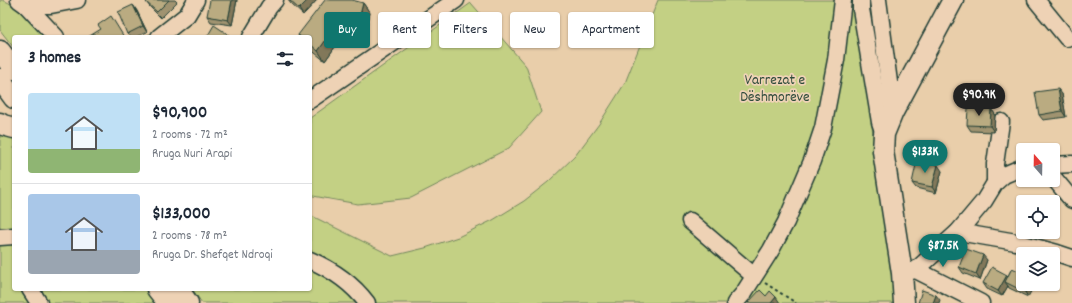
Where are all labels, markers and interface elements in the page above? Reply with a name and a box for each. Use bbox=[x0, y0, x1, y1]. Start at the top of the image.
chip: Buy bbox=[324, 12, 370, 48]
chip: Rent bbox=[378, 12, 431, 48]
chip: Filters bbox=[439, 12, 502, 48]
chip: New bbox=[510, 12, 560, 48]
chip: Apartment bbox=[568, 12, 654, 48]
text: 3 homes bbox=[28, 47, 81, 71]
icon: filters bbox=[274, 48, 296, 70]
park label: Varrezat e Dëshmorëve bbox=[740, 70, 810, 109]
pin: $90.9K bbox=[946, 83, 1012, 117]
text: $90.9K bbox=[962, 86, 996, 105]
text: $90,900 bbox=[152, 102, 207, 126]
icon: home bbox=[60, 109, 108, 157]
text: 2 rooms · 72 m² bbox=[152, 126, 228, 145]
pin: $133K bbox=[897, 140, 953, 174]
text: $133K bbox=[912, 143, 939, 162]
north arrow bbox=[1016, 143, 1060, 187]
map controls bbox=[1016, 143, 1060, 291]
text: Rruga Nuri Arapi bbox=[152, 145, 232, 164]
button: locate bbox=[1016, 195, 1060, 239]
text: $133,000 bbox=[152, 203, 210, 227]
icon: home bbox=[60, 210, 108, 258]
text: 2 rooms · 78 m² bbox=[152, 227, 227, 246]
pin: $87.5K bbox=[910, 234, 976, 268]
text: $87.5K bbox=[928, 237, 958, 256]
text: Rruga Dr. Shefqet Ndroqi bbox=[152, 246, 273, 265]
button: layers bbox=[1016, 247, 1060, 291]

